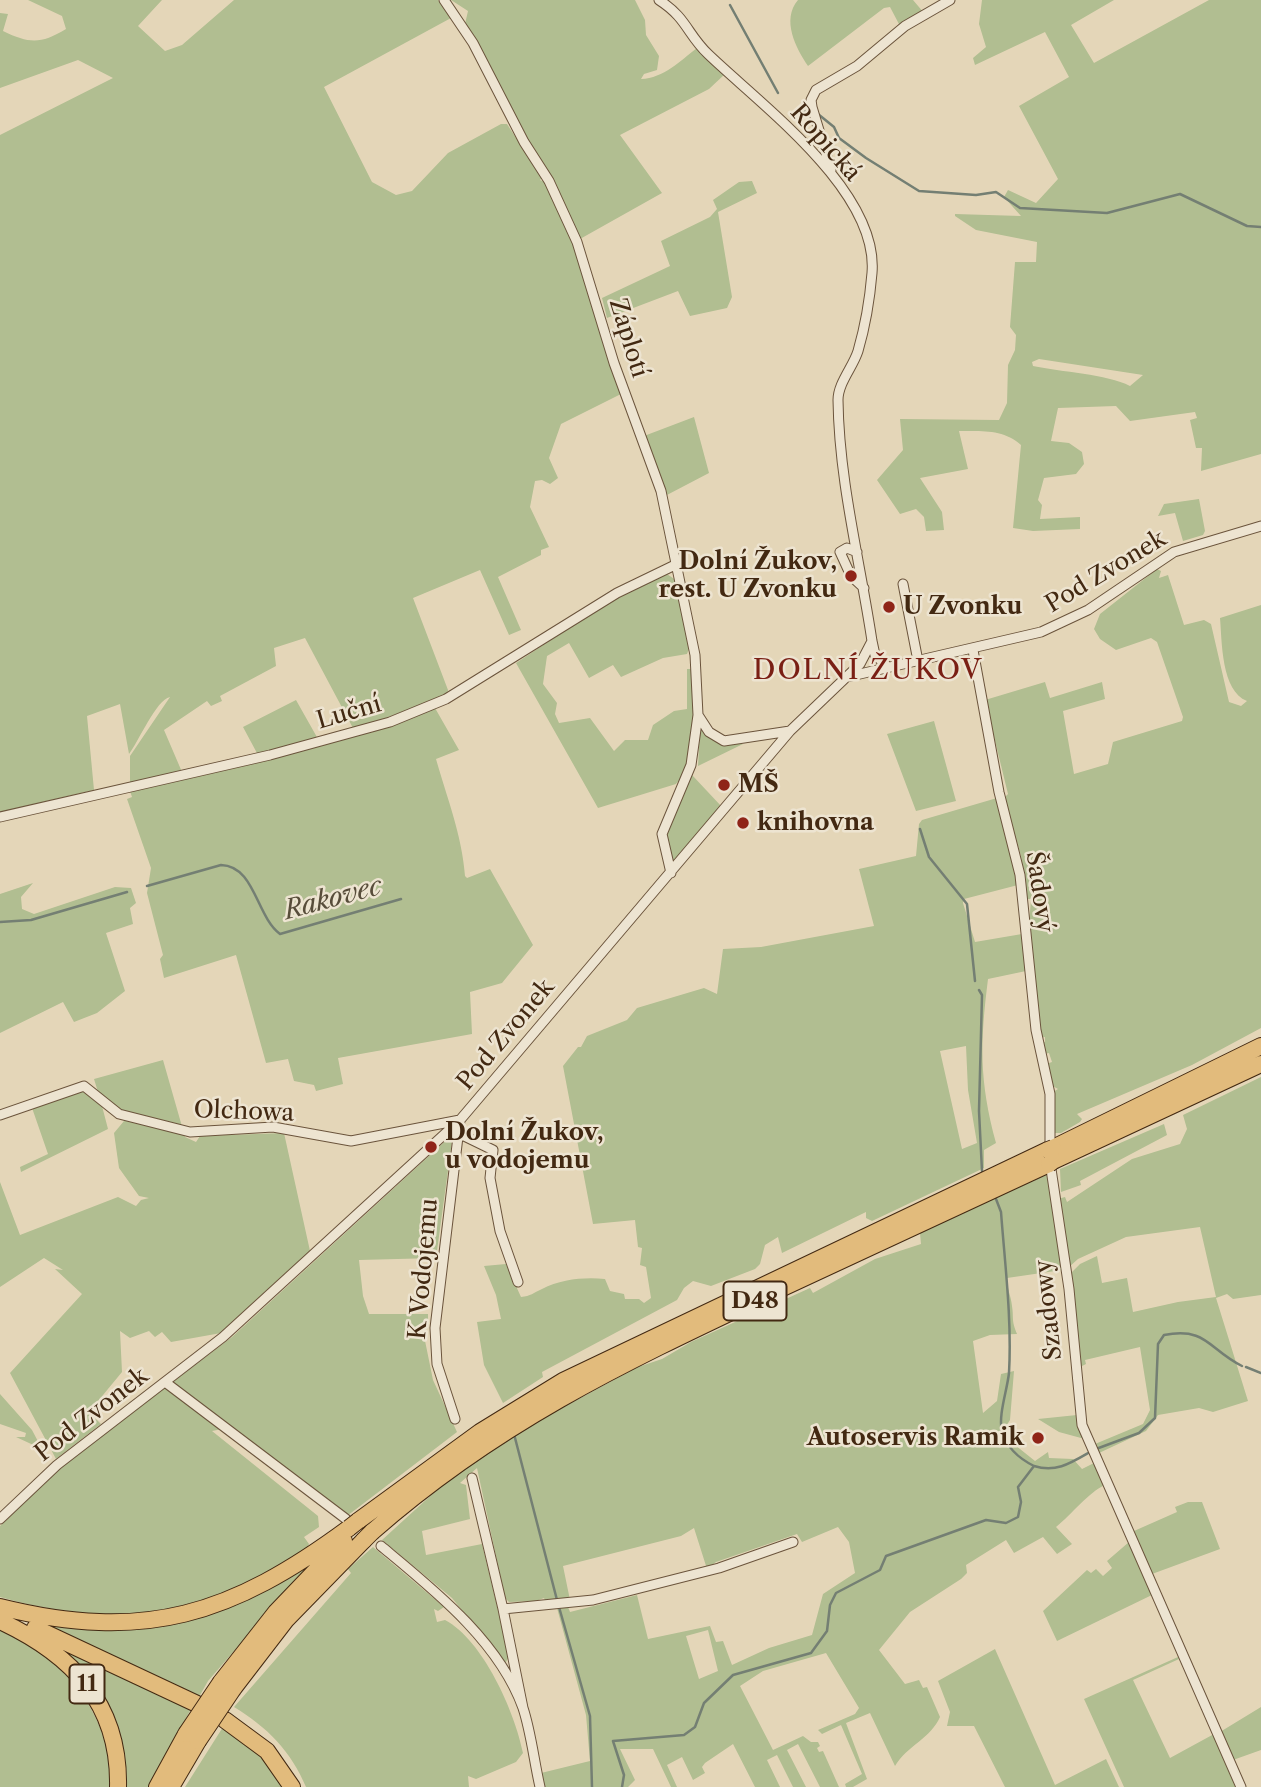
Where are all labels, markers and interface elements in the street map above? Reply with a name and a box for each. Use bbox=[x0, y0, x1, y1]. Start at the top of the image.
street label: Ropická bbox=[784, 99, 866, 187]
street label: Záplotí bbox=[602, 295, 654, 381]
street label: Pod Zvonek bbox=[1040, 525, 1172, 619]
place label: Dolní Žukov, rest. U Zvonku bbox=[658, 548, 837, 604]
marker: Dolní Žukov, rest. U Zvonku bbox=[843, 568, 859, 584]
place label: U Zvonku bbox=[903, 593, 1022, 621]
marker: U Zvonku bbox=[881, 599, 897, 615]
district label: DOLNÍ ŽUKOV bbox=[754, 654, 982, 688]
street label: Luční bbox=[313, 690, 385, 736]
place label: MŠ bbox=[738, 771, 779, 799]
marker: MŠ bbox=[716, 777, 732, 793]
place label: knihovna bbox=[757, 809, 874, 837]
marker: knihovna bbox=[735, 815, 751, 831]
street label: Šadový bbox=[1019, 849, 1059, 935]
water label: Rakovec bbox=[281, 871, 385, 927]
street label: Pod Zvonek bbox=[451, 974, 561, 1096]
street label: Olchowa bbox=[193, 1096, 295, 1128]
place label: Dolní Žukov, u vodojemu bbox=[445, 1119, 603, 1175]
marker: Dolní Žukov, u vodojemu bbox=[423, 1139, 439, 1155]
street label: K Vodojemu bbox=[403, 1197, 445, 1341]
street label: Szadowy bbox=[1029, 1258, 1069, 1362]
road number: D48 bbox=[724, 1282, 786, 1320]
street label: Pod Zvonek bbox=[30, 1362, 154, 1468]
place label: Autoservis Ramik bbox=[807, 1424, 1024, 1452]
marker: Autoservis Ramik bbox=[1030, 1430, 1046, 1446]
road number: 11 bbox=[70, 1665, 104, 1704]

